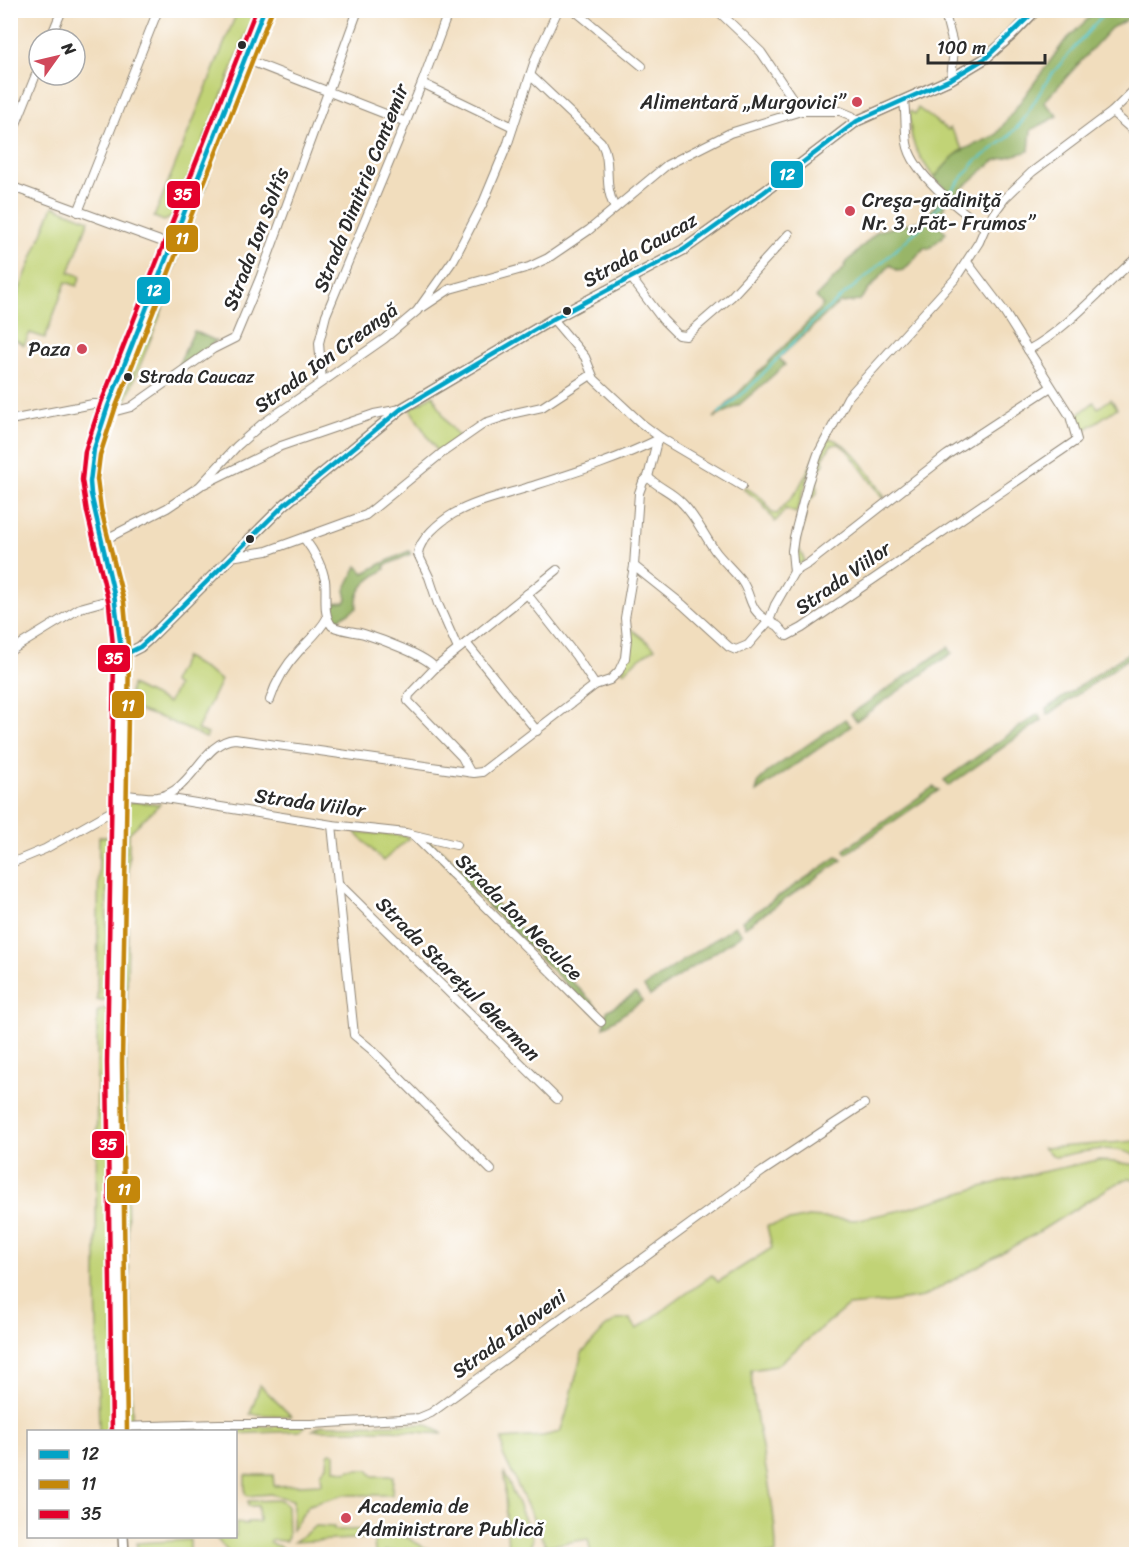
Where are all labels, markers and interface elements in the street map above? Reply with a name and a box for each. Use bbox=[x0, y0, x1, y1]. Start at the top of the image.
north arrow bbox=[27, 27, 87, 87]
scale bar bbox=[928, 27, 1045, 65]
text: 100 m bbox=[937, 32, 986, 64]
text: N bbox=[53, 35, 85, 62]
unlabelled marker bbox=[236, 39, 248, 51]
street label: Strada Dimitrie Cantemir bbox=[303, 77, 420, 298]
place label: Alimentară „Murgovici” bbox=[639, 85, 847, 120]
marker: Alimentară „Murgovici” bbox=[850, 95, 864, 109]
line badge: 12 bbox=[770, 160, 804, 189]
text: 12 bbox=[779, 160, 796, 189]
street label: Strada Ion Soltîs bbox=[213, 162, 300, 316]
line badge: 35 bbox=[166, 180, 201, 209]
text: 35 bbox=[173, 180, 193, 209]
place label: Creşa-grădiniţă Nr. 3 „Făt- Frumos” bbox=[862, 183, 1036, 241]
street label: Strada Caucaz bbox=[576, 203, 705, 297]
marker: Creşa-grădiniţă Nr. 3 „Făt- Frumos” bbox=[843, 204, 857, 218]
line badge: 11 bbox=[165, 224, 199, 253]
text: 11 bbox=[175, 224, 189, 253]
line badge: 12 bbox=[136, 276, 171, 305]
text: 12 bbox=[146, 276, 163, 305]
street label: Strada Ion Creangă bbox=[246, 293, 406, 422]
unlabelled marker bbox=[561, 305, 573, 317]
place label: Paza bbox=[28, 332, 71, 367]
marker: Paza bbox=[75, 342, 89, 356]
place label: Strada Caucaz bbox=[139, 361, 255, 393]
marker: Strada Caucaz bbox=[122, 371, 134, 383]
street label: Strada Viilor bbox=[787, 531, 900, 624]
unlabelled marker bbox=[244, 533, 256, 545]
line badge: 35 bbox=[97, 644, 131, 673]
text: 35 bbox=[104, 644, 124, 673]
line badge: 11 bbox=[111, 690, 145, 719]
text: 11 bbox=[121, 691, 135, 720]
street label: Strada Viilor bbox=[253, 778, 369, 828]
street label: Strada Ion Neculce bbox=[447, 845, 591, 989]
street label: Strada Starețul Gherman bbox=[367, 888, 549, 1070]
line badge: 35 bbox=[91, 1130, 125, 1159]
text: 35 bbox=[98, 1130, 118, 1159]
line badge: 11 bbox=[106, 1175, 141, 1204]
text: 11 bbox=[117, 1175, 131, 1204]
street label: Strada Ialoveni bbox=[444, 1280, 574, 1388]
legend bbox=[27, 1430, 237, 1538]
text: 12 bbox=[81, 1438, 99, 1470]
text: 11 bbox=[81, 1468, 97, 1500]
place label: Academia de Administrare Publică bbox=[357, 1489, 545, 1547]
text: 35 bbox=[81, 1498, 102, 1530]
marker: Academia de Administrare Publică bbox=[339, 1511, 353, 1525]

